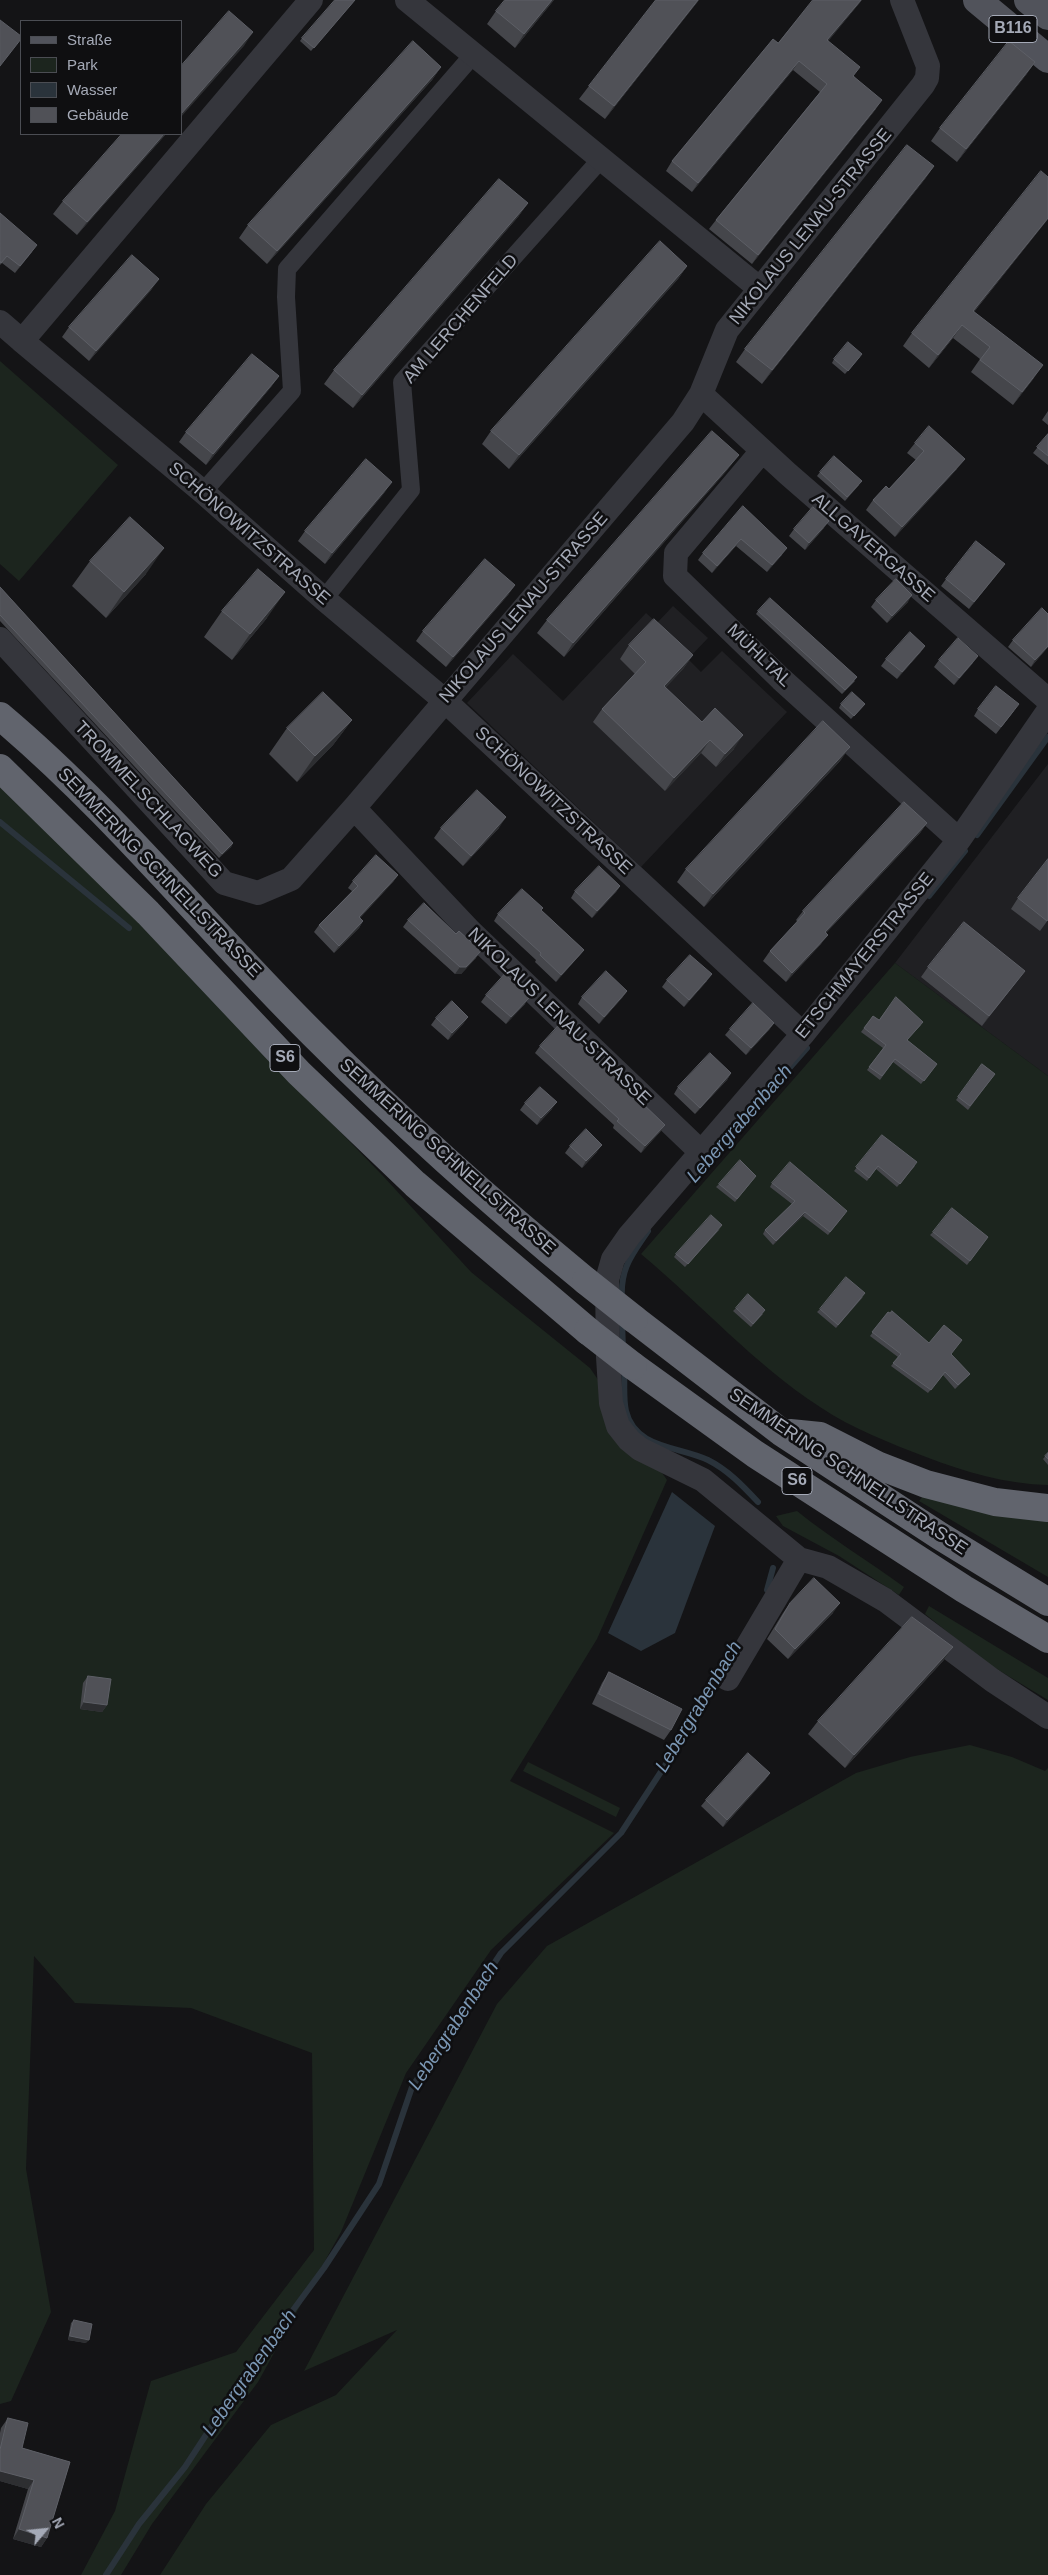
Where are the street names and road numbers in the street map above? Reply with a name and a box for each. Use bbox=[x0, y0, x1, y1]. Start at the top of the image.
road number: B116 bbox=[989, 15, 1037, 42]
street label: NIKOLAUS LENAU-STRASSE bbox=[725, 125, 897, 329]
street label: AM LERCHENFELD bbox=[399, 250, 523, 388]
street label: SCHÖNOWITZSTRASSE bbox=[164, 458, 334, 610]
street label: ALLGAYERGASSE bbox=[807, 489, 939, 607]
street label: NIKOLAUS LENAU-STRASSE bbox=[435, 508, 613, 708]
street label: MÜHLTAL bbox=[722, 620, 796, 692]
street label: TROMMELSCHLAGWEG bbox=[70, 717, 226, 883]
street label: SCHÖNOWITZSTRASSE bbox=[470, 723, 636, 879]
street label: SEMMERING SCHNELLSTRASSE bbox=[53, 764, 265, 982]
street label: ETSCHMAYERSTRASSE bbox=[791, 868, 939, 1044]
street label: NIKOLAUS LENAU-STRASSE bbox=[463, 924, 655, 1110]
road number: S6 bbox=[270, 1044, 300, 1072]
street label: SEMMERING SCHNELLSTRASSE bbox=[335, 1054, 559, 1260]
street label: SEMMERING SCHNELLSTRASSE bbox=[725, 1384, 971, 1560]
road number: S6 bbox=[782, 1468, 812, 1494]

